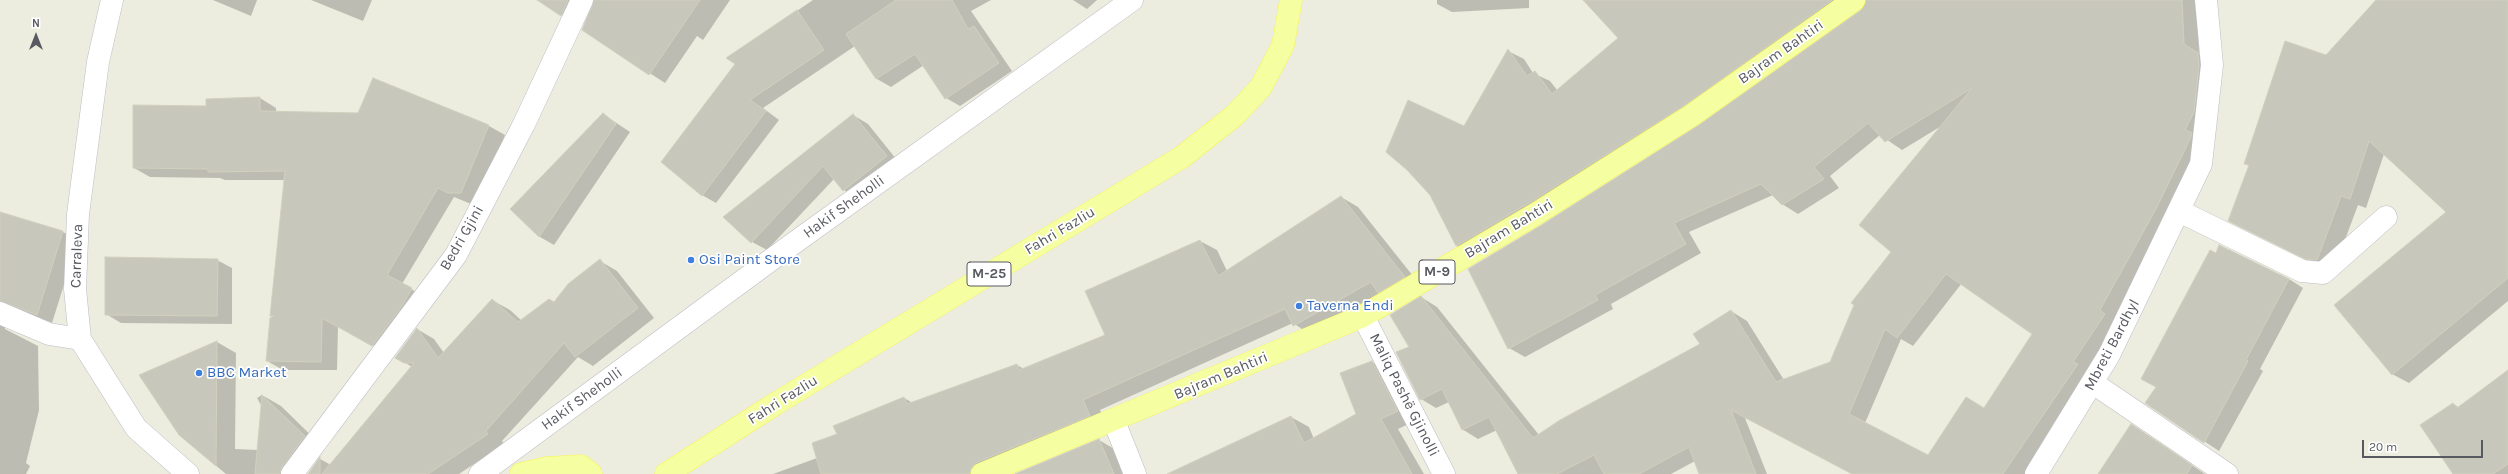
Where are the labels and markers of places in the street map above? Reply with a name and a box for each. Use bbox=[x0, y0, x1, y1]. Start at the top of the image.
place label: Osi Paint Store bbox=[699, 251, 800, 269]
marker: Osi Paint Store bbox=[686, 255, 696, 265]
place label: Taverna Endi bbox=[1307, 297, 1394, 315]
marker: Taverna Endi bbox=[1294, 301, 1304, 311]
place label: BBC Market bbox=[207, 364, 287, 382]
marker: BBC Market bbox=[194, 368, 204, 378]

